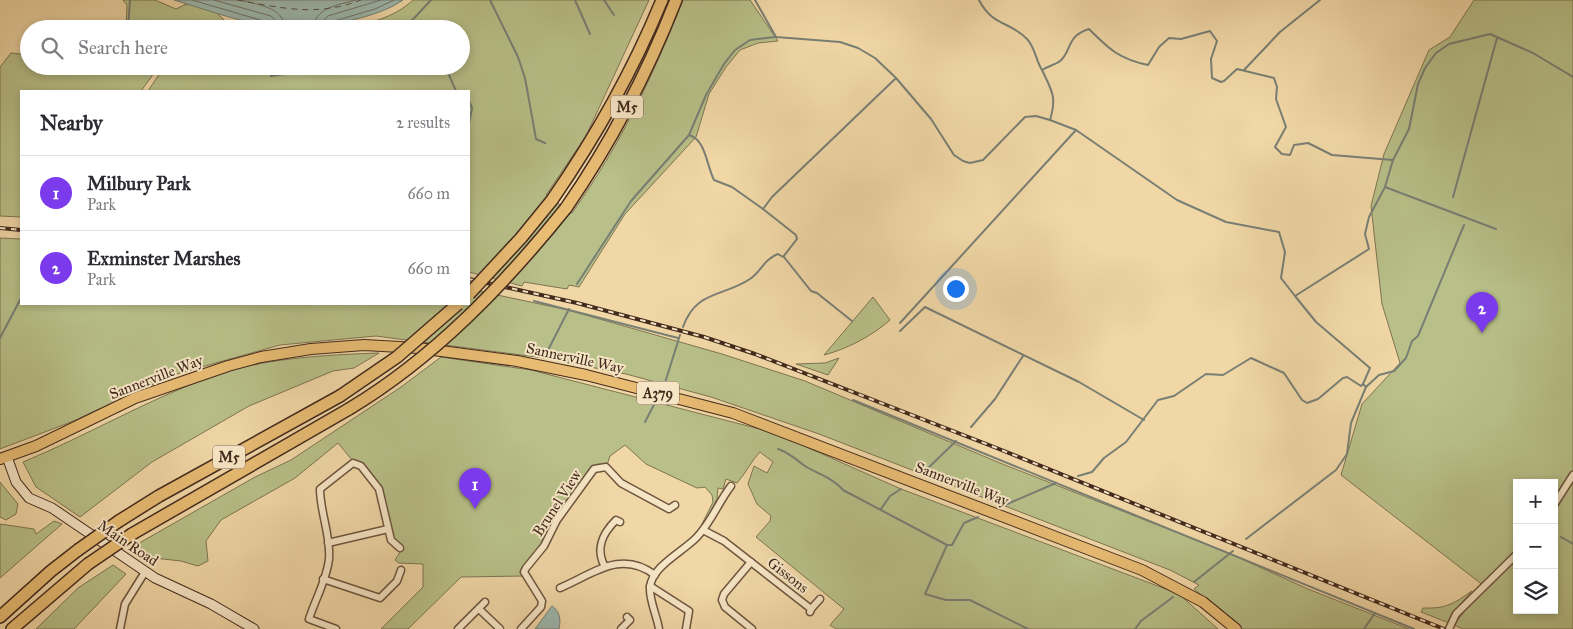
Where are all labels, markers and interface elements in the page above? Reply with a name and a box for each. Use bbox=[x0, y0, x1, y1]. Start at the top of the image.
search box bbox=[20, 20, 470, 75]
icon: search bbox=[38, 34, 66, 62]
text: Search here bbox=[78, 36, 168, 59]
road number: M5 bbox=[611, 95, 643, 118]
text: Nearby bbox=[40, 110, 103, 136]
text: 2 results bbox=[396, 113, 450, 132]
text: Milbury Park bbox=[87, 172, 191, 195]
text: 1 bbox=[53, 184, 59, 203]
text: 660 m bbox=[407, 184, 450, 203]
text: Park bbox=[87, 195, 116, 214]
text: Exminster Marshes bbox=[87, 247, 240, 270]
text: 2 bbox=[52, 259, 60, 278]
text: 660 m bbox=[407, 259, 450, 278]
text: Park bbox=[87, 270, 116, 289]
your location bbox=[943, 276, 969, 302]
pin: 2 bbox=[1466, 292, 1498, 333]
street label: Sannerville Way bbox=[525, 339, 626, 377]
street label: Sannerville Way bbox=[107, 351, 206, 403]
road number: A379 bbox=[637, 382, 679, 404]
road number: M5 bbox=[213, 446, 245, 468]
street label: Sannerville Way bbox=[913, 458, 1012, 510]
street label: Brunel View bbox=[529, 466, 585, 540]
pin: 1 bbox=[459, 468, 491, 509]
map controls bbox=[1513, 479, 1558, 614]
button: + bbox=[1513, 479, 1558, 524]
street label: Main Road bbox=[94, 516, 162, 570]
button: − bbox=[1513, 524, 1558, 569]
street label: Gissons bbox=[764, 553, 812, 597]
button: layers bbox=[1513, 569, 1558, 614]

